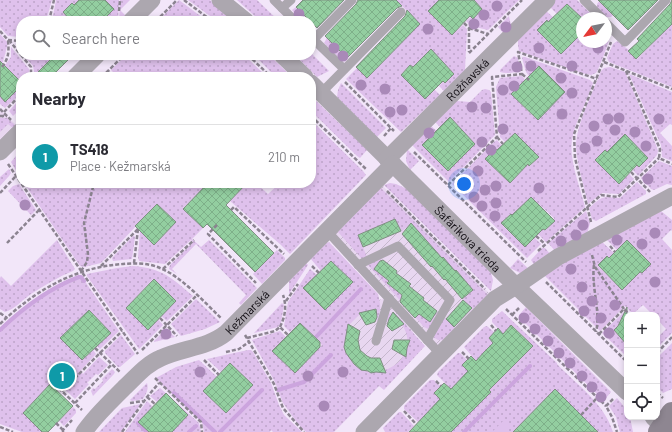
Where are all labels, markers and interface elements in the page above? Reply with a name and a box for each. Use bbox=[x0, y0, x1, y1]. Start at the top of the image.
north arrow bbox=[576, 12, 612, 48]
search box bbox=[16, 16, 316, 60]
icon: search bbox=[30, 27, 52, 49]
text: Search here bbox=[62, 29, 140, 47]
street label: Rožňavská bbox=[443, 55, 492, 104]
text: Nearby bbox=[32, 88, 86, 108]
text: TS418 bbox=[70, 140, 109, 158]
text: 1 bbox=[43, 149, 47, 165]
text: 210 m bbox=[268, 149, 300, 165]
text: Place · Kežmarská bbox=[70, 158, 171, 174]
your location bbox=[454, 174, 474, 194]
street label: Šafárikova trieda bbox=[432, 203, 504, 274]
street label: Kežmarská bbox=[222, 287, 272, 337]
map controls bbox=[624, 312, 660, 420]
button: + bbox=[624, 312, 660, 348]
button: − bbox=[624, 348, 660, 384]
pin: 1 bbox=[49, 361, 75, 391]
button: locate bbox=[624, 384, 660, 420]

